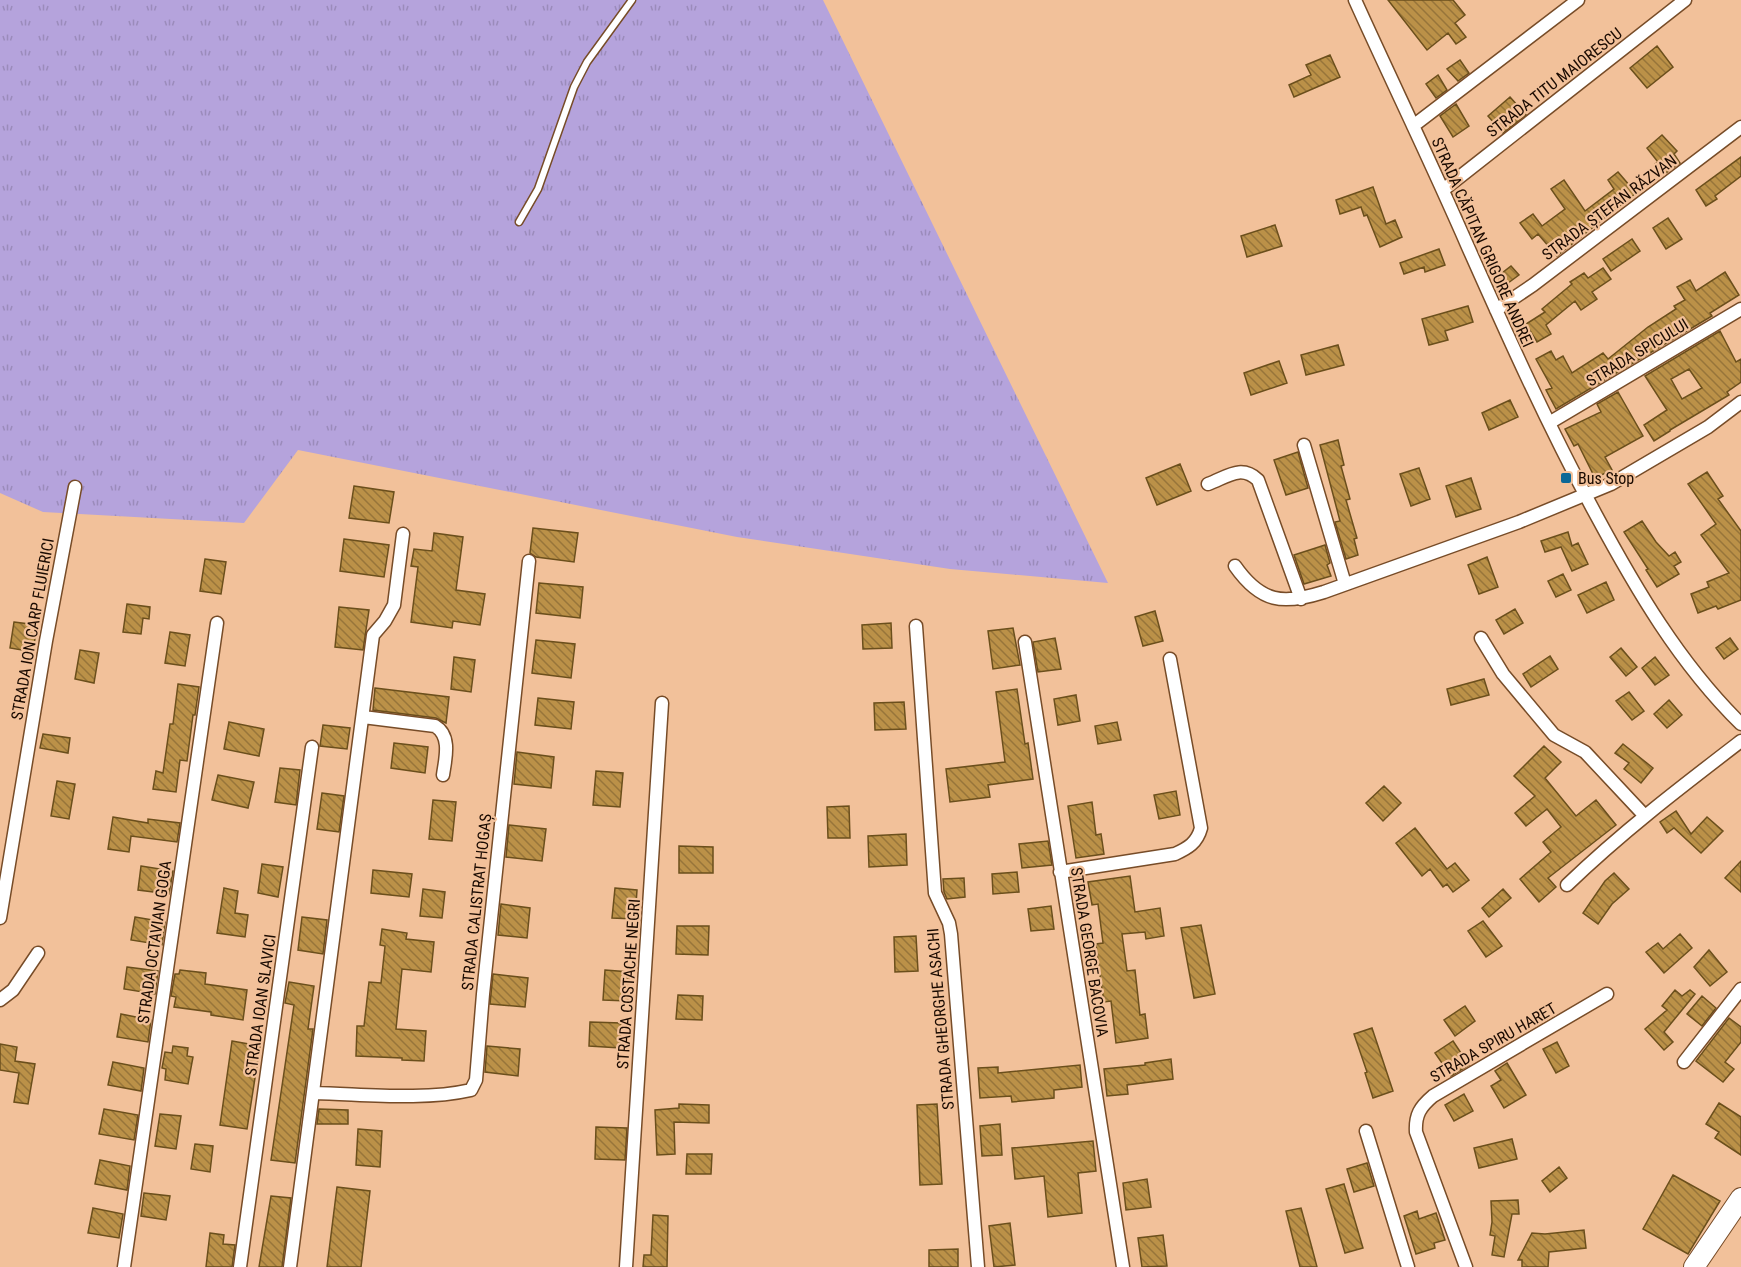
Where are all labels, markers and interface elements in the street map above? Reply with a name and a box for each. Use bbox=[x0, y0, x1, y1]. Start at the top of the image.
street label: STRADA TITU MAIORESCU bbox=[1483, 24, 1626, 141]
street label: STRADA CĂPITAN GRIGORE ANDREI bbox=[1428, 134, 1537, 350]
street label: STRADA ȘTEFAN RĂZVAN bbox=[1538, 151, 1681, 265]
street label: STRADA SPICULUI bbox=[1583, 315, 1692, 390]
place label: Bus Stop bbox=[1578, 469, 1634, 488]
marker: Bus Stop bbox=[1559, 471, 1573, 485]
street label: STRADA ION CARP FLUIERICI bbox=[7, 537, 58, 721]
street label: STRADA CALISTRAT HOGAȘ bbox=[458, 813, 496, 991]
street label: STRADA OCTAVIAN GOGA bbox=[134, 859, 175, 1025]
street label: STRADA GEORGE BACOVIA bbox=[1067, 866, 1112, 1038]
street label: STRADA COSTACHE NEGRI bbox=[613, 898, 644, 1070]
street label: STRADA GHEORGHE ASACHI bbox=[923, 927, 958, 1111]
street label: STRADA IOAN SLAVICI bbox=[241, 933, 280, 1077]
street label: STRADA SPIRU HARET bbox=[1427, 999, 1560, 1086]

